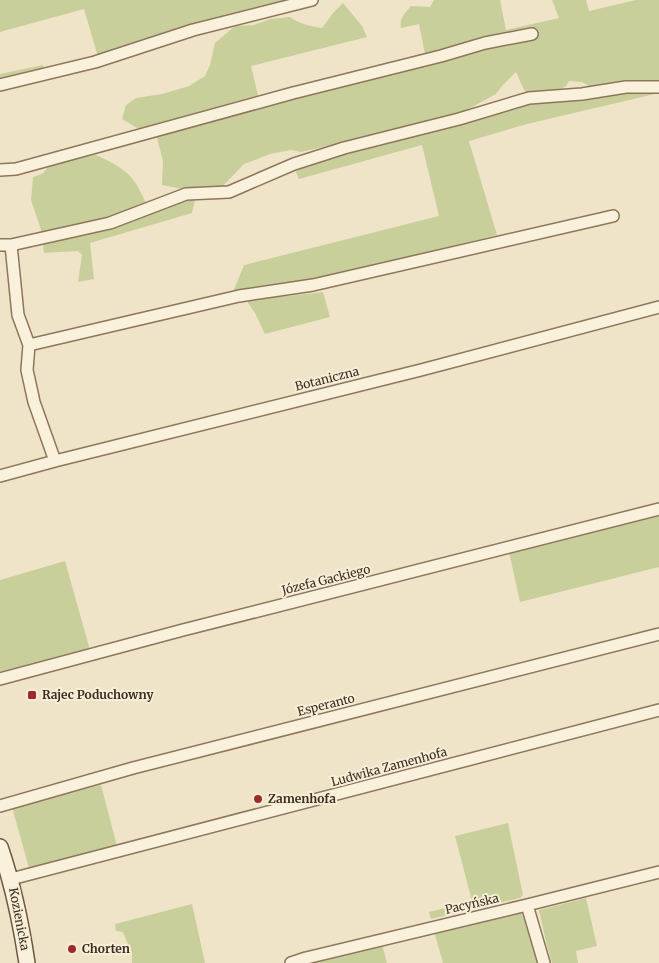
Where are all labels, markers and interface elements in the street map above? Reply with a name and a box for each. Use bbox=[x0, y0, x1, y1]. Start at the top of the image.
street label: Botaniczna bbox=[293, 363, 361, 394]
street label: Józefa Gackiego bbox=[279, 561, 372, 598]
place label: Rajec Poduchowny bbox=[42, 687, 154, 702]
marker: Rajec Poduchowny bbox=[26, 689, 38, 701]
street label: Esperanto bbox=[296, 690, 356, 719]
street label: Ludwika Zamenhofa bbox=[329, 744, 449, 789]
place label: Zamenhofa bbox=[268, 791, 336, 806]
marker: Zamenhofa bbox=[252, 793, 264, 805]
street label: Kozienicka bbox=[6, 886, 33, 952]
street label: Pacyńska bbox=[443, 890, 501, 917]
place label: Chorten bbox=[82, 941, 130, 956]
marker: Chorten bbox=[66, 943, 78, 955]

